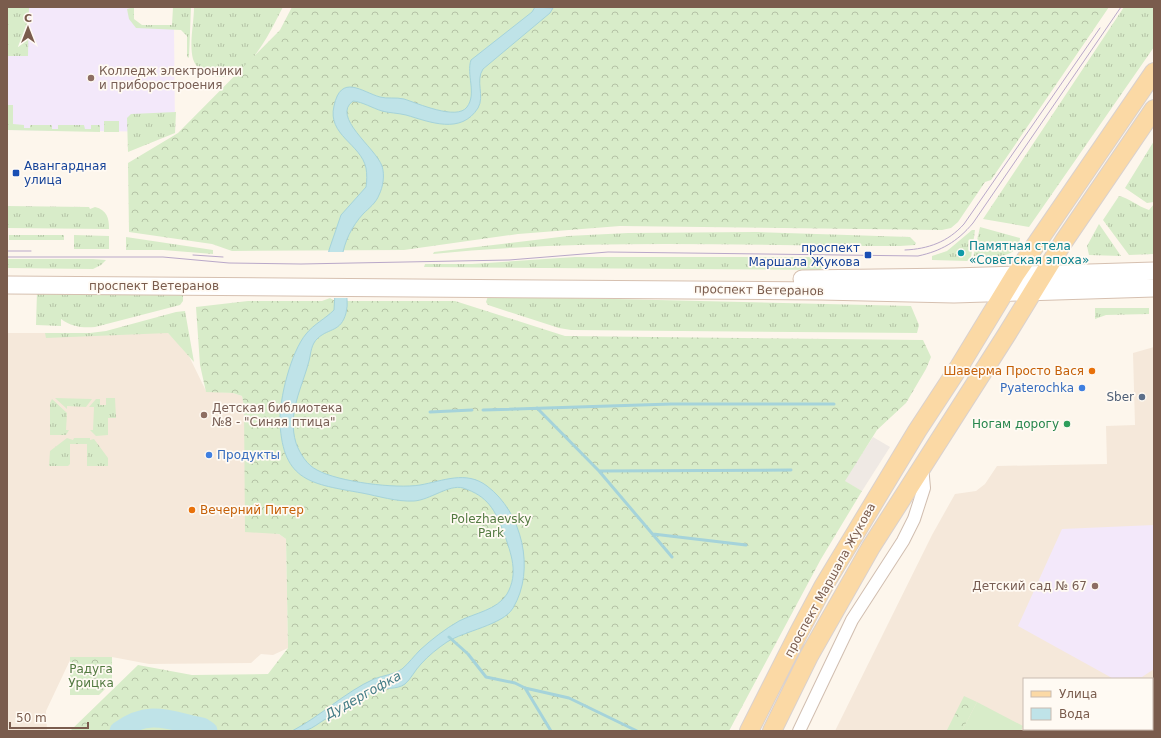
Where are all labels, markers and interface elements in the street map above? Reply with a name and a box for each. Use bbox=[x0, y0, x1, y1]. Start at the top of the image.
north arrow bbox=[8, 8, 48, 48]
text: С bbox=[24, 12, 32, 25]
place label: Колледж электроники и приборостроения bbox=[99, 64, 242, 92]
marker: Колледж электроники и приборостроения bbox=[86, 73, 96, 83]
place label: Авангардная улица bbox=[24, 159, 106, 187]
marker: Авангардная улица bbox=[11, 168, 21, 178]
place label: Памятная стела «Советская эпоха» bbox=[969, 239, 1089, 267]
place label: проспект Маршала Жукова bbox=[748, 241, 860, 269]
marker: Памятная стела «Советская эпоха» bbox=[956, 248, 966, 258]
marker: проспект Маршала Жукова bbox=[863, 250, 873, 260]
street label: проспект Ветеранов bbox=[89, 279, 219, 293]
street label: проспект Ветеранов bbox=[694, 282, 824, 298]
place label: Шаверма Просто Вася bbox=[943, 364, 1084, 378]
marker: Шаверма Просто Вася bbox=[1087, 366, 1097, 376]
place label: Pyaterochka bbox=[1000, 381, 1074, 395]
marker: Pyaterochka bbox=[1077, 383, 1087, 393]
place label: Sber bbox=[1106, 390, 1134, 404]
marker: Sber bbox=[1137, 392, 1147, 402]
place label: Детская библиотека №8 - "Синяя птица" bbox=[212, 401, 342, 429]
marker: Детская библиотека №8 - "Синяя птица" bbox=[199, 410, 209, 420]
place label: Ногам дорогу bbox=[972, 417, 1059, 431]
marker: Ногам дорогу bbox=[1062, 419, 1072, 429]
place label: Продукты bbox=[217, 448, 280, 462]
marker: Продукты bbox=[204, 450, 214, 460]
street label: проспект Маршала Жукова bbox=[782, 500, 878, 660]
place label: Вечерний Питер bbox=[200, 503, 304, 517]
marker: Вечерний Питер bbox=[187, 505, 197, 515]
park label: Polezhaevsky Park bbox=[451, 512, 531, 540]
place label: Детский сад № 67 bbox=[972, 579, 1087, 593]
marker: Детский сад № 67 bbox=[1090, 581, 1100, 591]
park label: Радуга Урицка bbox=[68, 662, 114, 690]
water label: Дудергофка bbox=[321, 668, 404, 723]
legend bbox=[1023, 678, 1153, 730]
text: Улица bbox=[1059, 687, 1097, 701]
scale bar bbox=[10, 704, 88, 730]
text: Вода bbox=[1059, 707, 1090, 721]
text: 50 m bbox=[16, 711, 47, 725]

